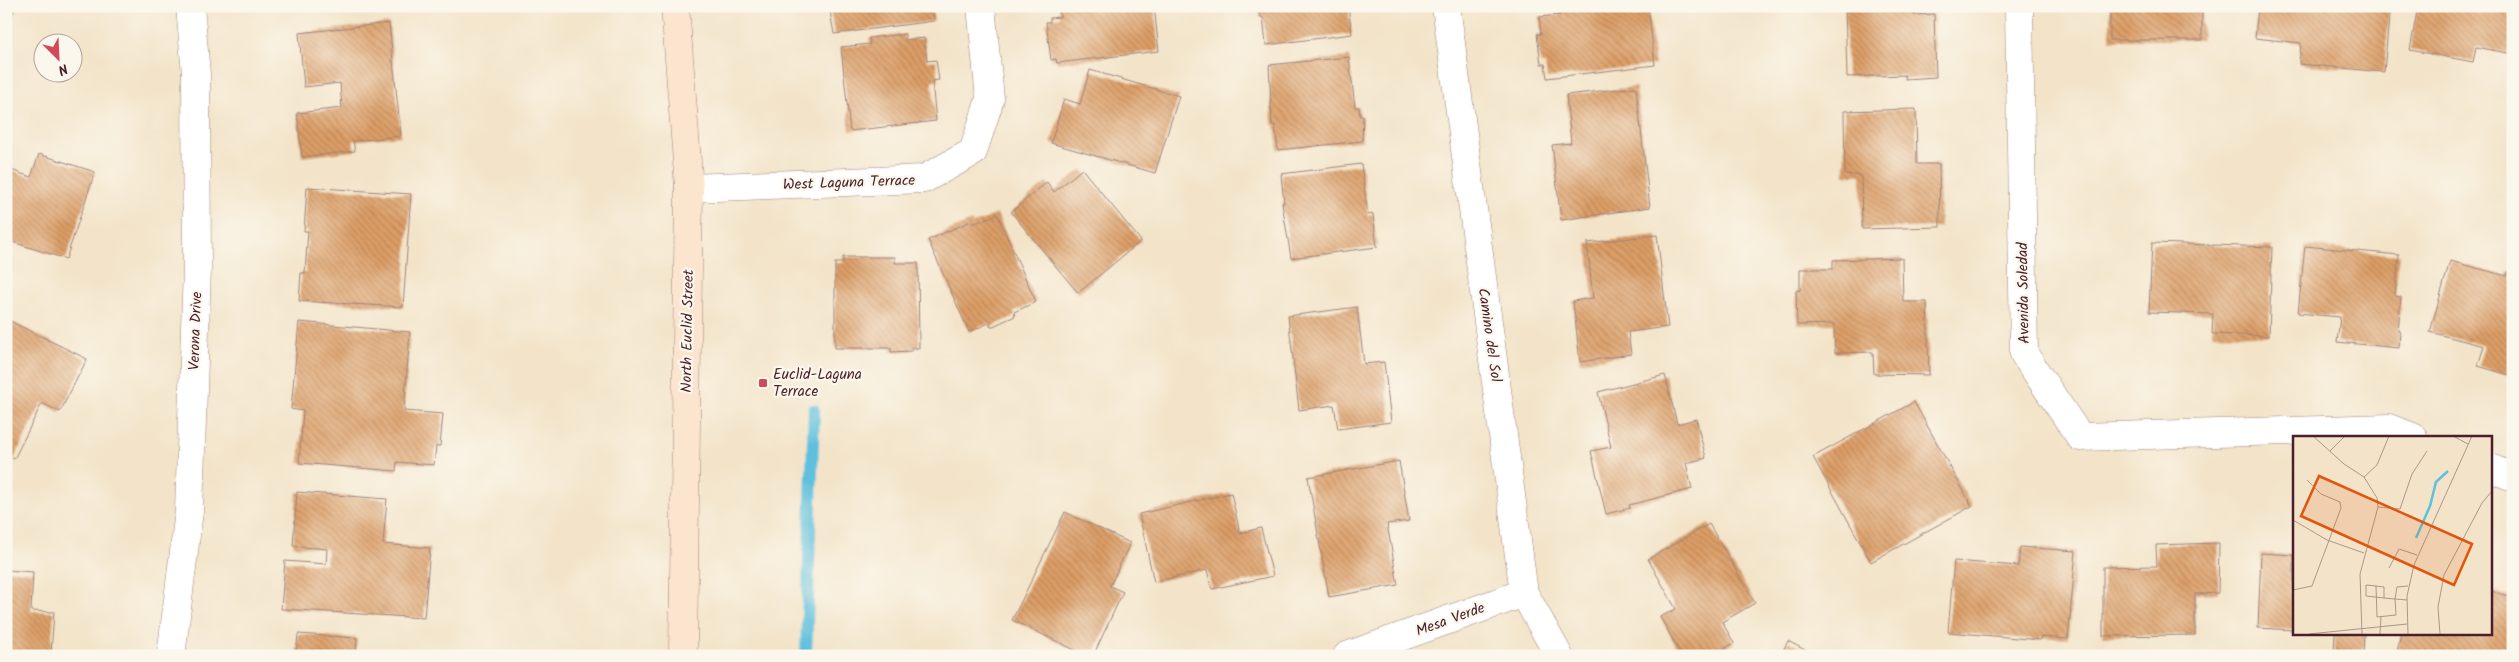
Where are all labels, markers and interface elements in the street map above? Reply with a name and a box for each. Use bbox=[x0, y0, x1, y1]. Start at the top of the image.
north arrow bbox=[32, 32, 82, 82]
text: N bbox=[54, 57, 71, 81]
street label: West Laguna Terrace bbox=[782, 169, 916, 197]
street label: Avenida Soledad bbox=[2011, 242, 2037, 344]
street label: North Euclid Street bbox=[675, 269, 701, 393]
street label: Camino del Sol bbox=[1471, 287, 1508, 384]
street label: Verona Drive bbox=[183, 291, 209, 371]
place label: Euclid-Laguna Terrace bbox=[773, 363, 862, 404]
marker: Euclid-Laguna Terrace bbox=[757, 377, 769, 389]
inset map bbox=[2293, 436, 2492, 634]
street label: Mesa Verde bbox=[1412, 596, 1488, 644]

